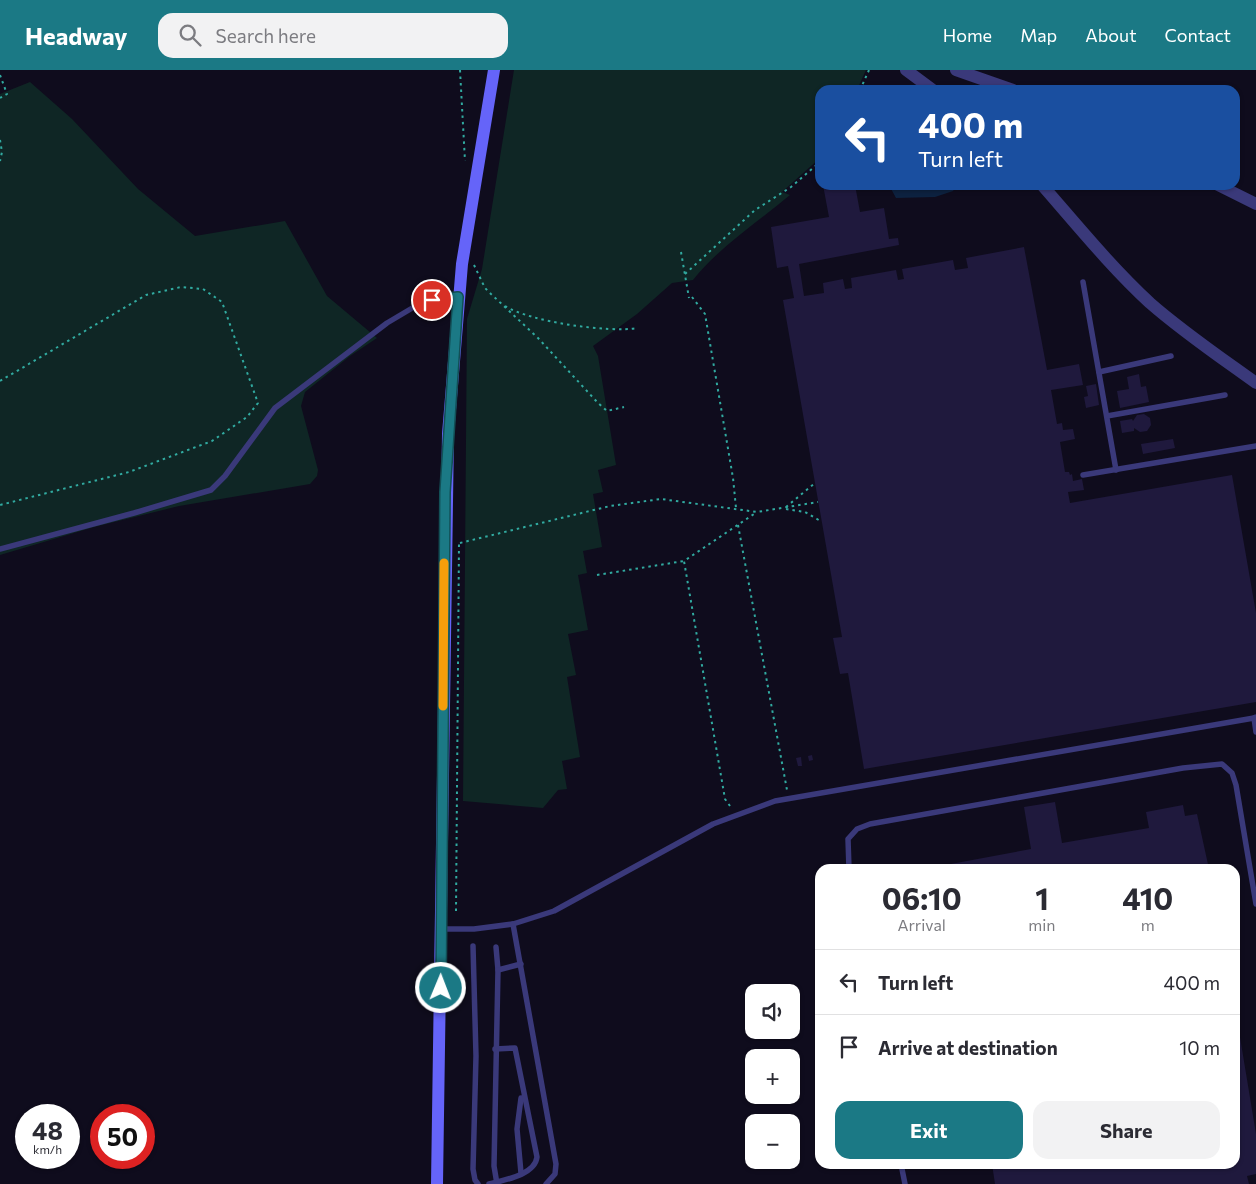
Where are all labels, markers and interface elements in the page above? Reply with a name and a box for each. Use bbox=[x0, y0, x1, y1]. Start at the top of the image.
search box bbox=[158, 13, 508, 58]
text: Headway bbox=[25, 21, 128, 50]
icon: search bbox=[176, 21, 204, 49]
text: Search here bbox=[216, 24, 316, 47]
text: Home bbox=[943, 24, 992, 46]
text: Map bbox=[1020, 24, 1057, 46]
text: About bbox=[1085, 24, 1137, 46]
text: Contact bbox=[1165, 24, 1231, 46]
text: 400 m bbox=[918, 102, 1023, 145]
icon: left bbox=[835, 105, 900, 170]
text: Turn left bbox=[918, 145, 1003, 172]
pin bbox=[411, 279, 453, 321]
icon: arrive bbox=[418, 286, 446, 314]
text: 06:10 bbox=[882, 879, 962, 916]
text: 1 bbox=[1035, 879, 1049, 916]
text: 410 bbox=[1122, 879, 1173, 916]
text: Arrival bbox=[897, 915, 946, 934]
text: min bbox=[1028, 915, 1056, 934]
text: m bbox=[1141, 915, 1155, 934]
position arrow bbox=[414, 961, 466, 1013]
icon: left bbox=[835, 968, 863, 996]
text: Turn left bbox=[878, 971, 953, 994]
text: 400 m bbox=[1164, 971, 1220, 994]
map controls bbox=[745, 984, 800, 1169]
button: sound bbox=[745, 984, 800, 1039]
icon: arrive bbox=[835, 1033, 863, 1061]
text: Arrive at destination bbox=[878, 1036, 1058, 1059]
text: 10 m bbox=[1179, 1036, 1220, 1059]
button: + bbox=[745, 1049, 800, 1104]
button: Exit bbox=[835, 1101, 1023, 1159]
button: Share bbox=[1033, 1101, 1220, 1159]
speed limit sign: 50 bbox=[90, 1104, 155, 1169]
button: − bbox=[745, 1114, 800, 1169]
text: 48 bbox=[32, 1115, 63, 1145]
text: km/h bbox=[33, 1142, 62, 1156]

